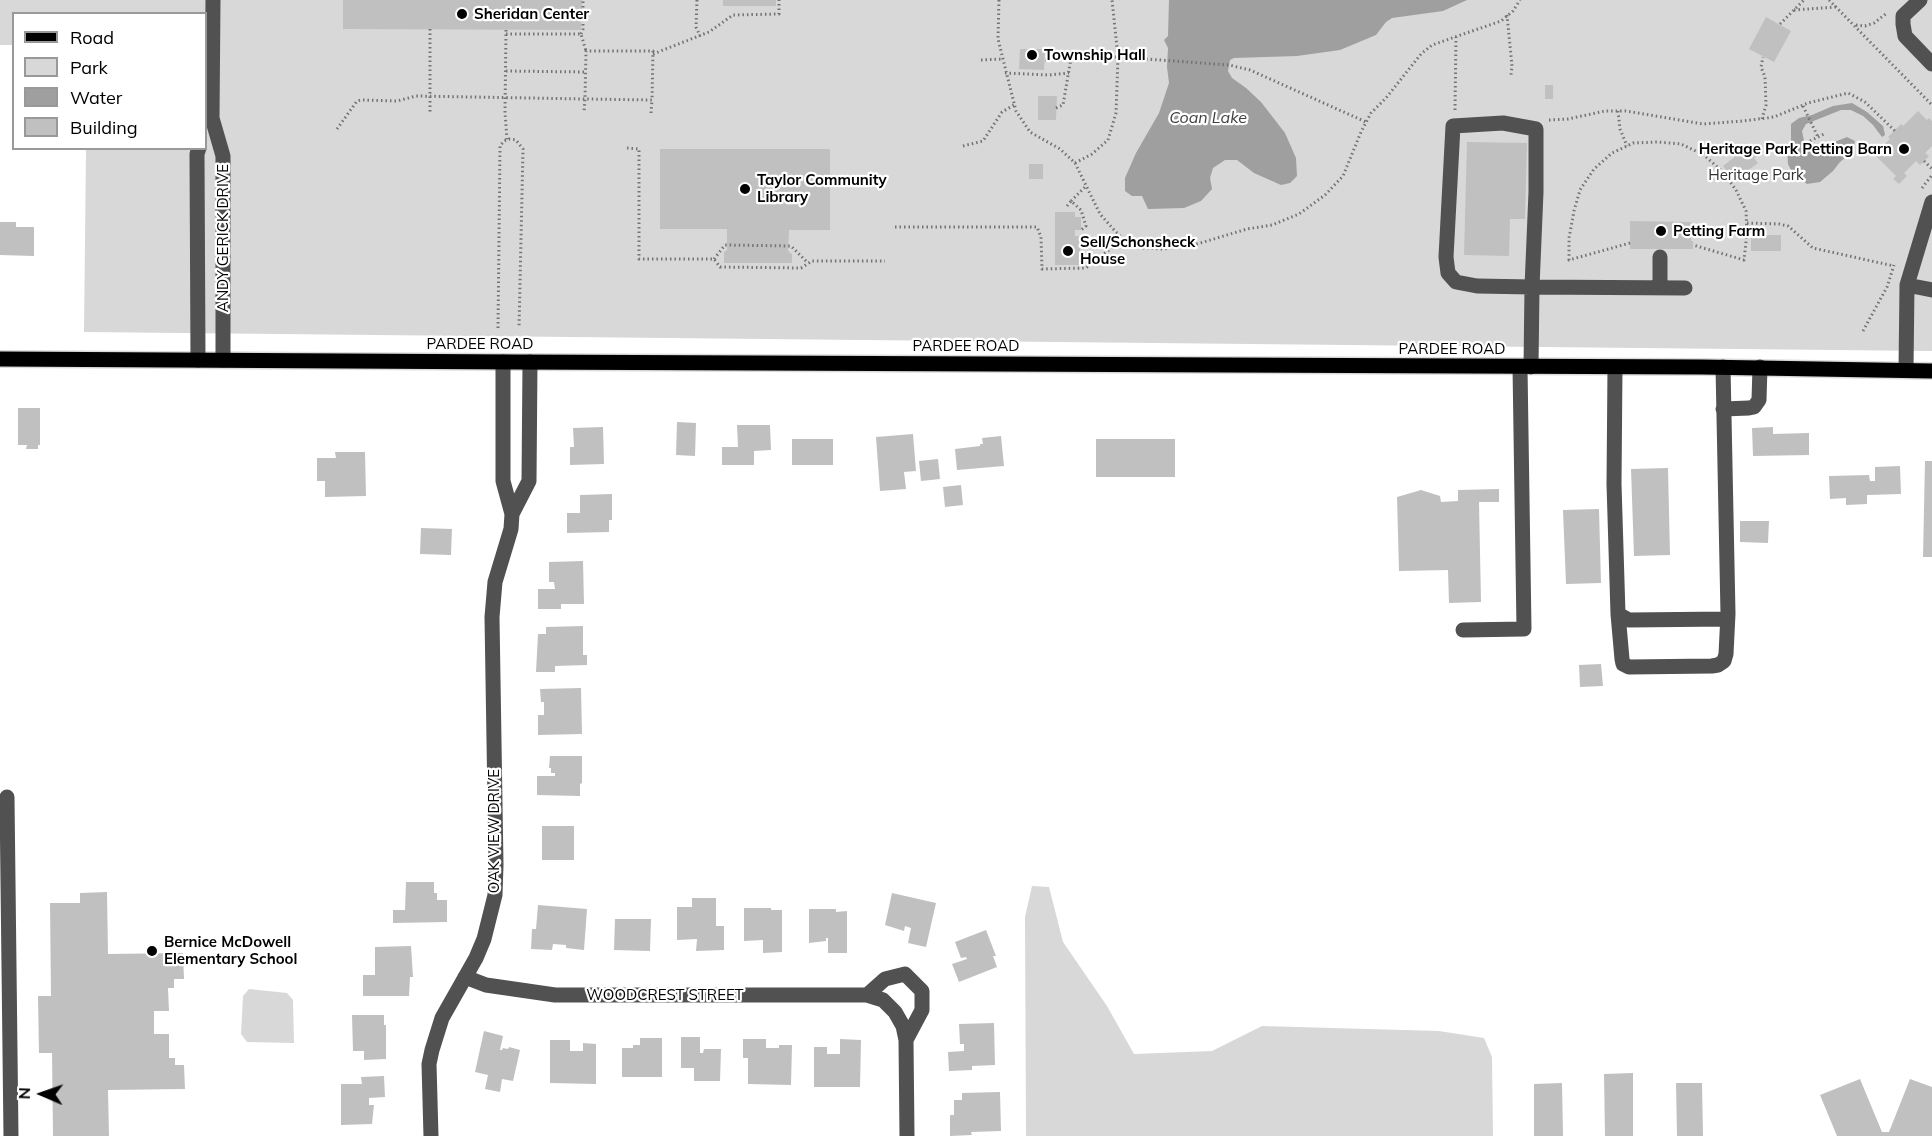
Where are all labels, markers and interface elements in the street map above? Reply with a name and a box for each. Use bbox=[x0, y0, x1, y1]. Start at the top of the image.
place label: Sheridan Center bbox=[474, 5, 589, 23]
marker: Sheridan Center bbox=[455, 7, 469, 21]
legend bbox=[12, 12, 207, 150]
text: Road bbox=[70, 26, 114, 49]
place label: Township Hall bbox=[1044, 46, 1146, 64]
marker: Township Hall bbox=[1025, 48, 1039, 62]
text: Park bbox=[70, 56, 108, 79]
text: Water bbox=[70, 86, 122, 109]
water label: Coan Lake bbox=[1169, 108, 1247, 128]
text: Building bbox=[70, 116, 138, 139]
place label: Heritage Park Petting Barn bbox=[1699, 140, 1892, 158]
marker: Heritage Park Petting Barn bbox=[1897, 142, 1911, 156]
street label: ANDY GERICK DRIVE bbox=[214, 164, 232, 312]
park label: Heritage Park bbox=[1708, 166, 1804, 184]
place label: Taylor Community Library bbox=[757, 171, 887, 206]
marker: Taylor Community Library bbox=[738, 182, 752, 196]
place label: Petting Farm bbox=[1673, 222, 1765, 240]
marker: Petting Farm bbox=[1654, 224, 1668, 238]
place label: Sell/Schonsheck House bbox=[1080, 233, 1195, 268]
marker: Sell/Schonsheck House bbox=[1061, 244, 1075, 258]
street label: PARDEE ROAD bbox=[427, 335, 533, 353]
street label: PARDEE ROAD bbox=[913, 337, 1019, 355]
street label: PARDEE ROAD bbox=[1399, 340, 1505, 358]
street label: OAK VIEW DRIVE bbox=[485, 769, 503, 893]
place label: Bernice McDowell Elementary School bbox=[164, 933, 297, 968]
marker: Bernice McDowell Elementary School bbox=[145, 944, 159, 958]
street label: WOODCREST STREET bbox=[586, 986, 744, 1004]
north arrow bbox=[12, 1064, 72, 1124]
text: N bbox=[14, 1087, 34, 1100]

